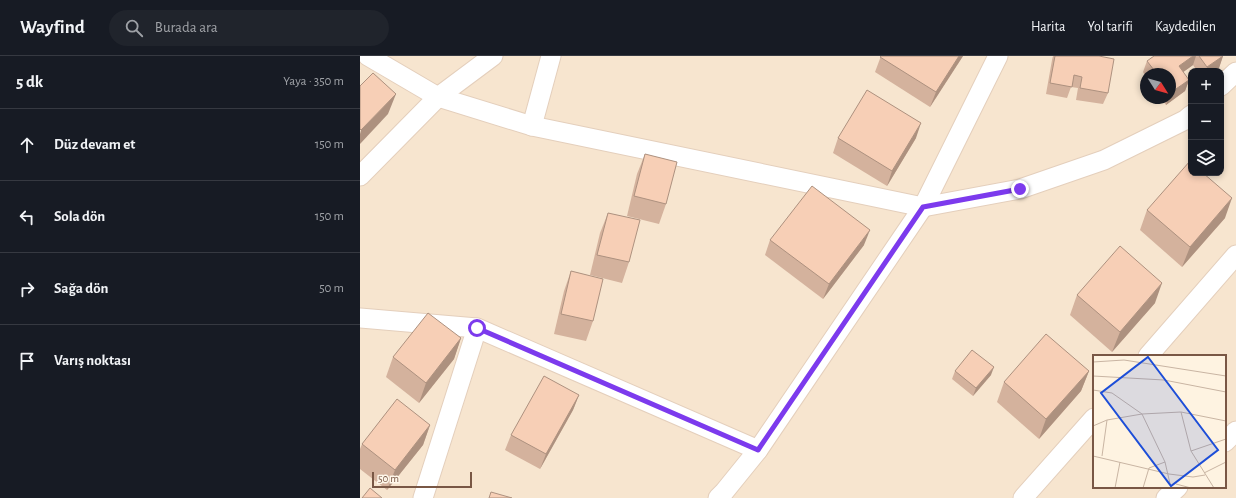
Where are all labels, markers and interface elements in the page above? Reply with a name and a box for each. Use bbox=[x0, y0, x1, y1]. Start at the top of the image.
search box bbox=[109, 10, 389, 46]
icon: search bbox=[123, 17, 145, 39]
text: Wayfind bbox=[20, 18, 85, 37]
text: Burada ara bbox=[155, 20, 218, 35]
text: Harita bbox=[1031, 20, 1065, 34]
text: Yol tarifi bbox=[1087, 20, 1133, 34]
text: Kaydedilen bbox=[1155, 20, 1216, 34]
north arrow bbox=[1140, 68, 1176, 104]
map controls bbox=[1188, 68, 1224, 176]
button: + bbox=[1188, 68, 1224, 104]
text: 5 dk bbox=[16, 73, 43, 90]
text: Yaya · 350 m bbox=[283, 75, 344, 88]
button: − bbox=[1188, 104, 1224, 140]
icon: ahead bbox=[16, 134, 38, 156]
text: Düz devam et bbox=[54, 137, 135, 152]
text: 150 m bbox=[315, 138, 344, 151]
button: layers bbox=[1188, 140, 1224, 176]
route end bbox=[1011, 180, 1029, 198]
icon: left bbox=[16, 206, 38, 228]
text: Sola dön bbox=[54, 209, 105, 224]
text: 150 m bbox=[315, 210, 344, 223]
icon: right bbox=[16, 278, 38, 300]
text: Sağa dön bbox=[54, 281, 108, 296]
text: 50 m bbox=[319, 282, 344, 295]
route start bbox=[468, 319, 486, 337]
icon: arrive bbox=[16, 350, 38, 372]
text: Varış noktası bbox=[54, 353, 131, 368]
inset map bbox=[1093, 355, 1226, 488]
scale bar bbox=[372, 470, 472, 489]
text: 50 m bbox=[378, 473, 399, 484]

